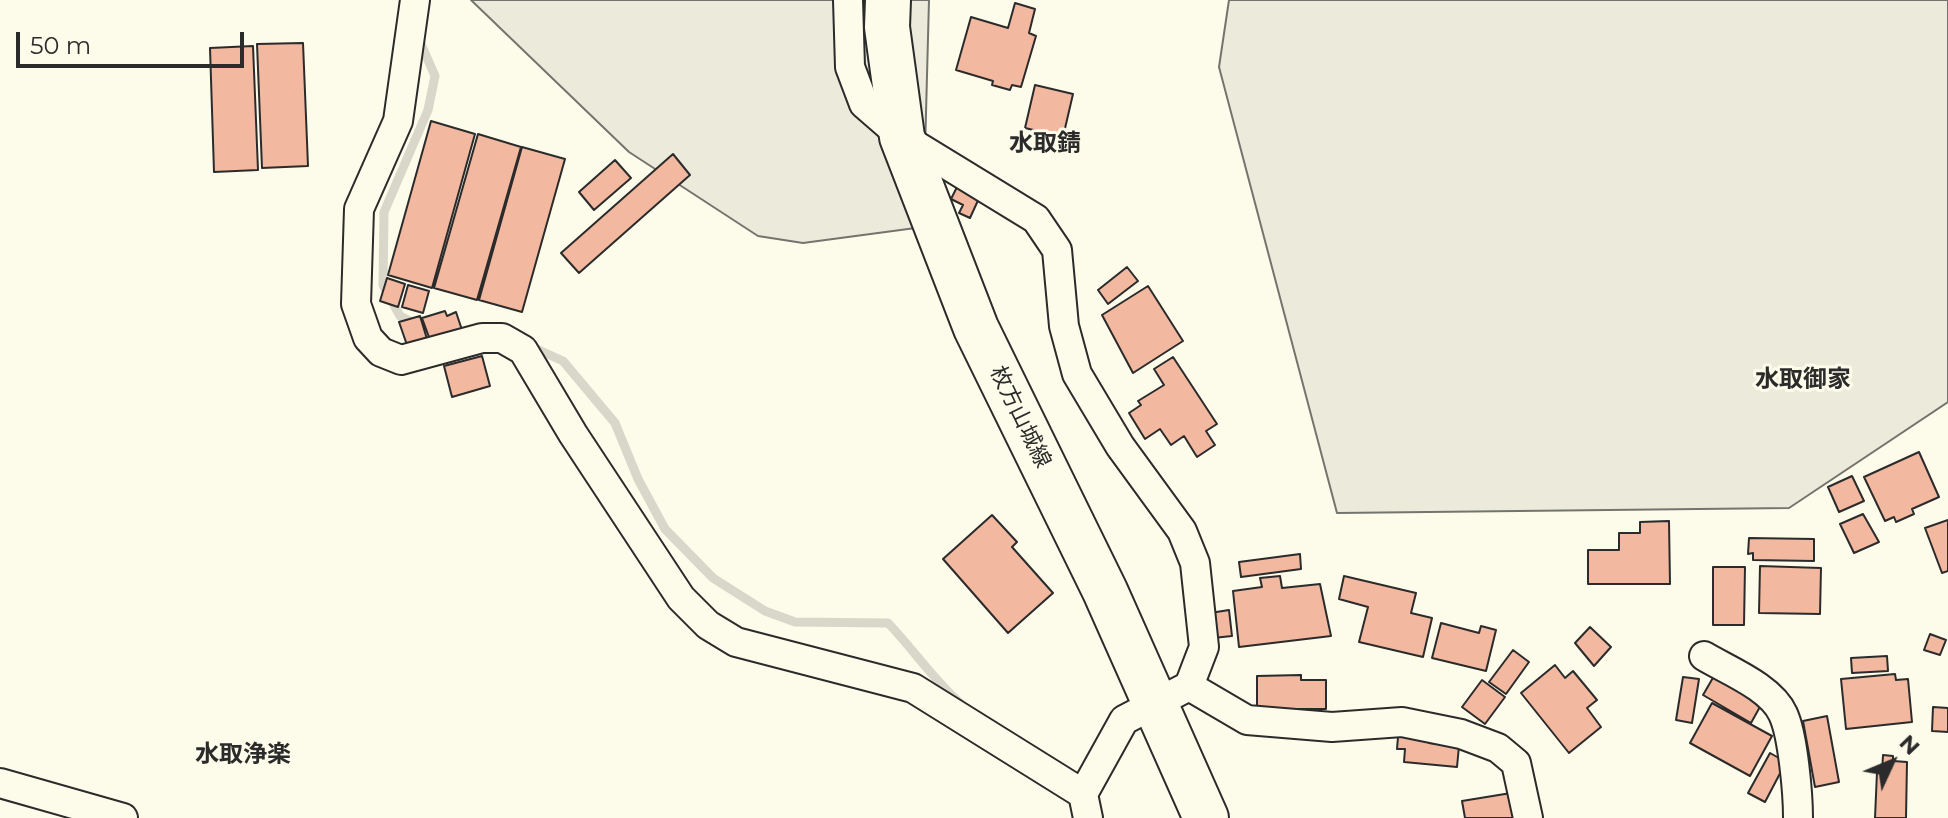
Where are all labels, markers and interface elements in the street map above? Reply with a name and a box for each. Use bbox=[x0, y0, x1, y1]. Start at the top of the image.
scale bar bbox=[20, 16, 248, 66]
text: 50 m bbox=[30, 31, 91, 60]
district label: 水取錆 bbox=[1009, 130, 1081, 158]
street label: 枚方山城線 bbox=[984, 362, 1056, 472]
district label: 水取御家 bbox=[1755, 366, 1851, 394]
north arrow bbox=[1852, 722, 1932, 802]
text: N bbox=[1894, 729, 1926, 761]
district label: 水取浄楽 bbox=[195, 741, 291, 769]

